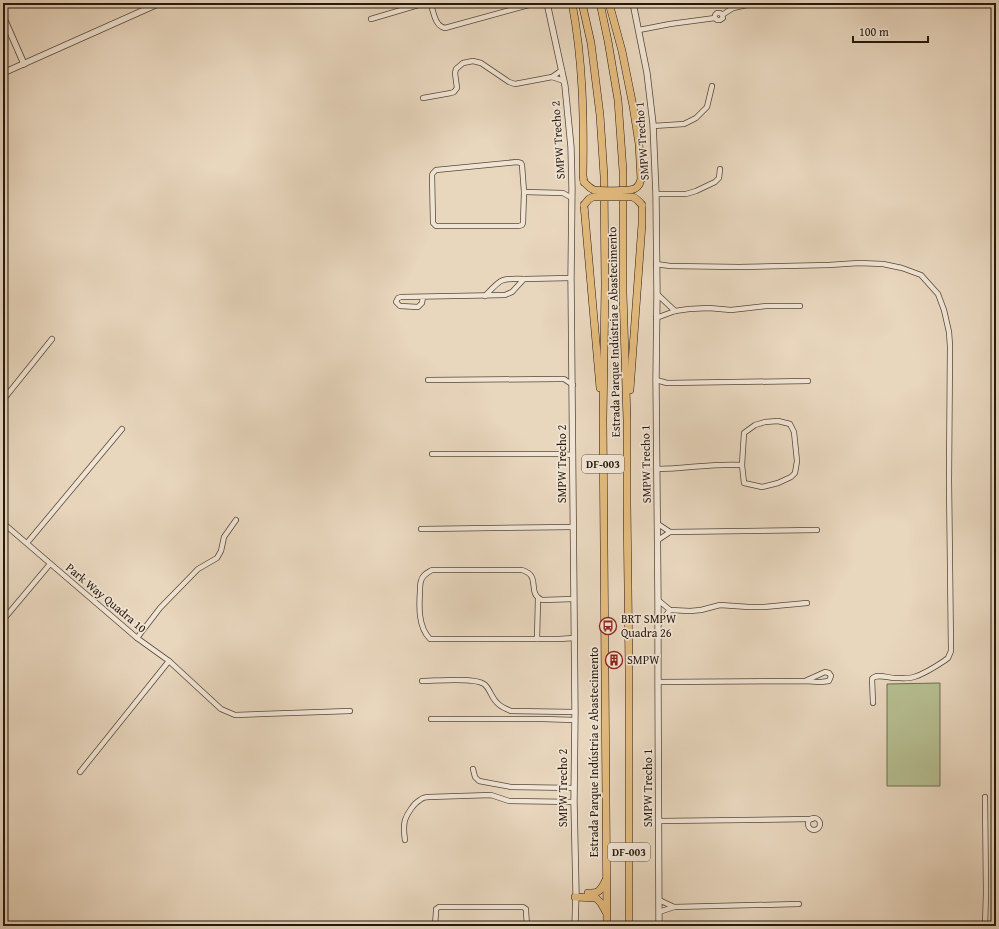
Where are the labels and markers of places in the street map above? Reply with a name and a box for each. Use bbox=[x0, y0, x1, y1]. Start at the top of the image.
place label: BRT SMPW Quadra 26 bbox=[621, 610, 677, 641]
bus stop icon: BRT SMPW Quadra 26 bbox=[598, 616, 618, 636]
building icon: SMPW bbox=[604, 650, 624, 670]
place label: SMPW bbox=[627, 651, 660, 668]

